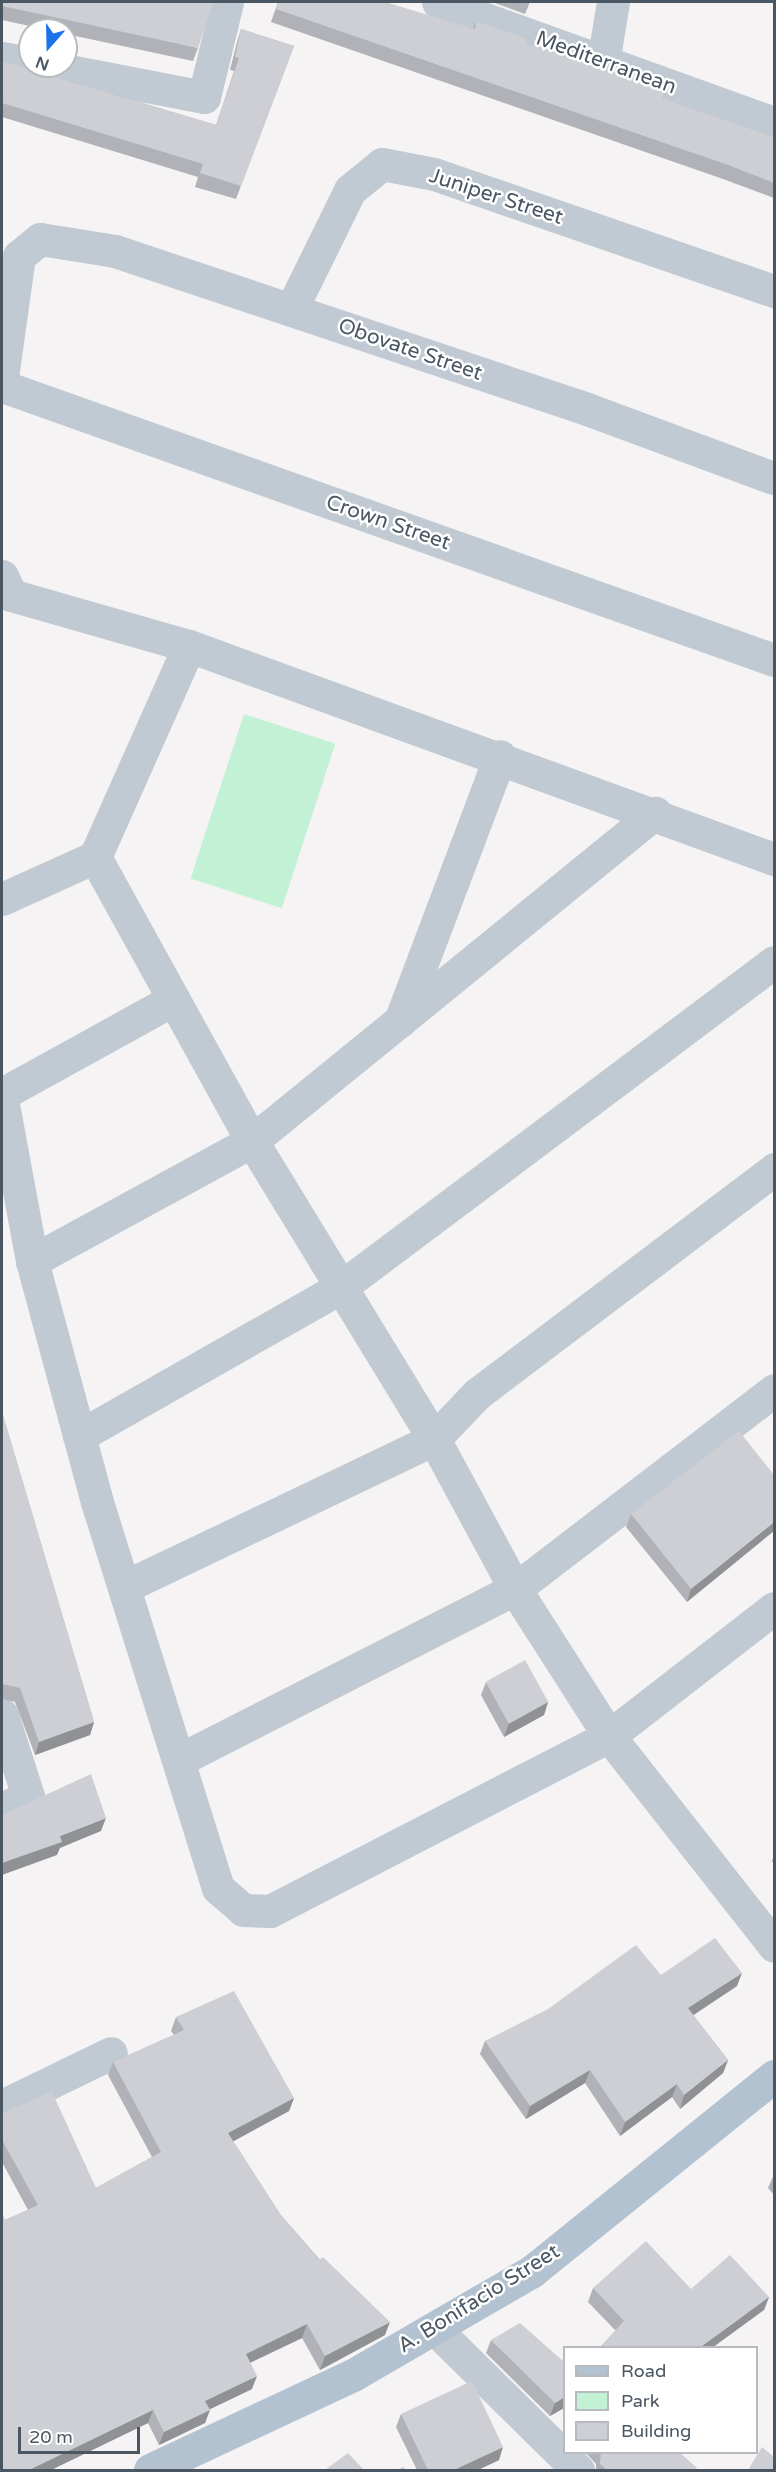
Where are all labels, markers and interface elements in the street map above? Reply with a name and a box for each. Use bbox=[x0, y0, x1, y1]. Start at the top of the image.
north arrow bbox=[18, 18, 78, 78]
street label: Mediterranean bbox=[532, 26, 680, 100]
text: N bbox=[33, 51, 52, 75]
street label: Juniper Street bbox=[426, 164, 566, 230]
street label: Obovate Street bbox=[335, 314, 485, 386]
street label: Crown Street bbox=[323, 490, 453, 556]
street label: A. Bonifacio Street bbox=[393, 2239, 565, 2359]
legend bbox=[563, 2346, 758, 2454]
text: Road bbox=[621, 2360, 666, 2382]
text: Park bbox=[621, 2390, 659, 2412]
scale bar bbox=[21, 2415, 142, 2453]
text: Building bbox=[621, 2420, 691, 2442]
text: 20 m bbox=[29, 2426, 73, 2448]

